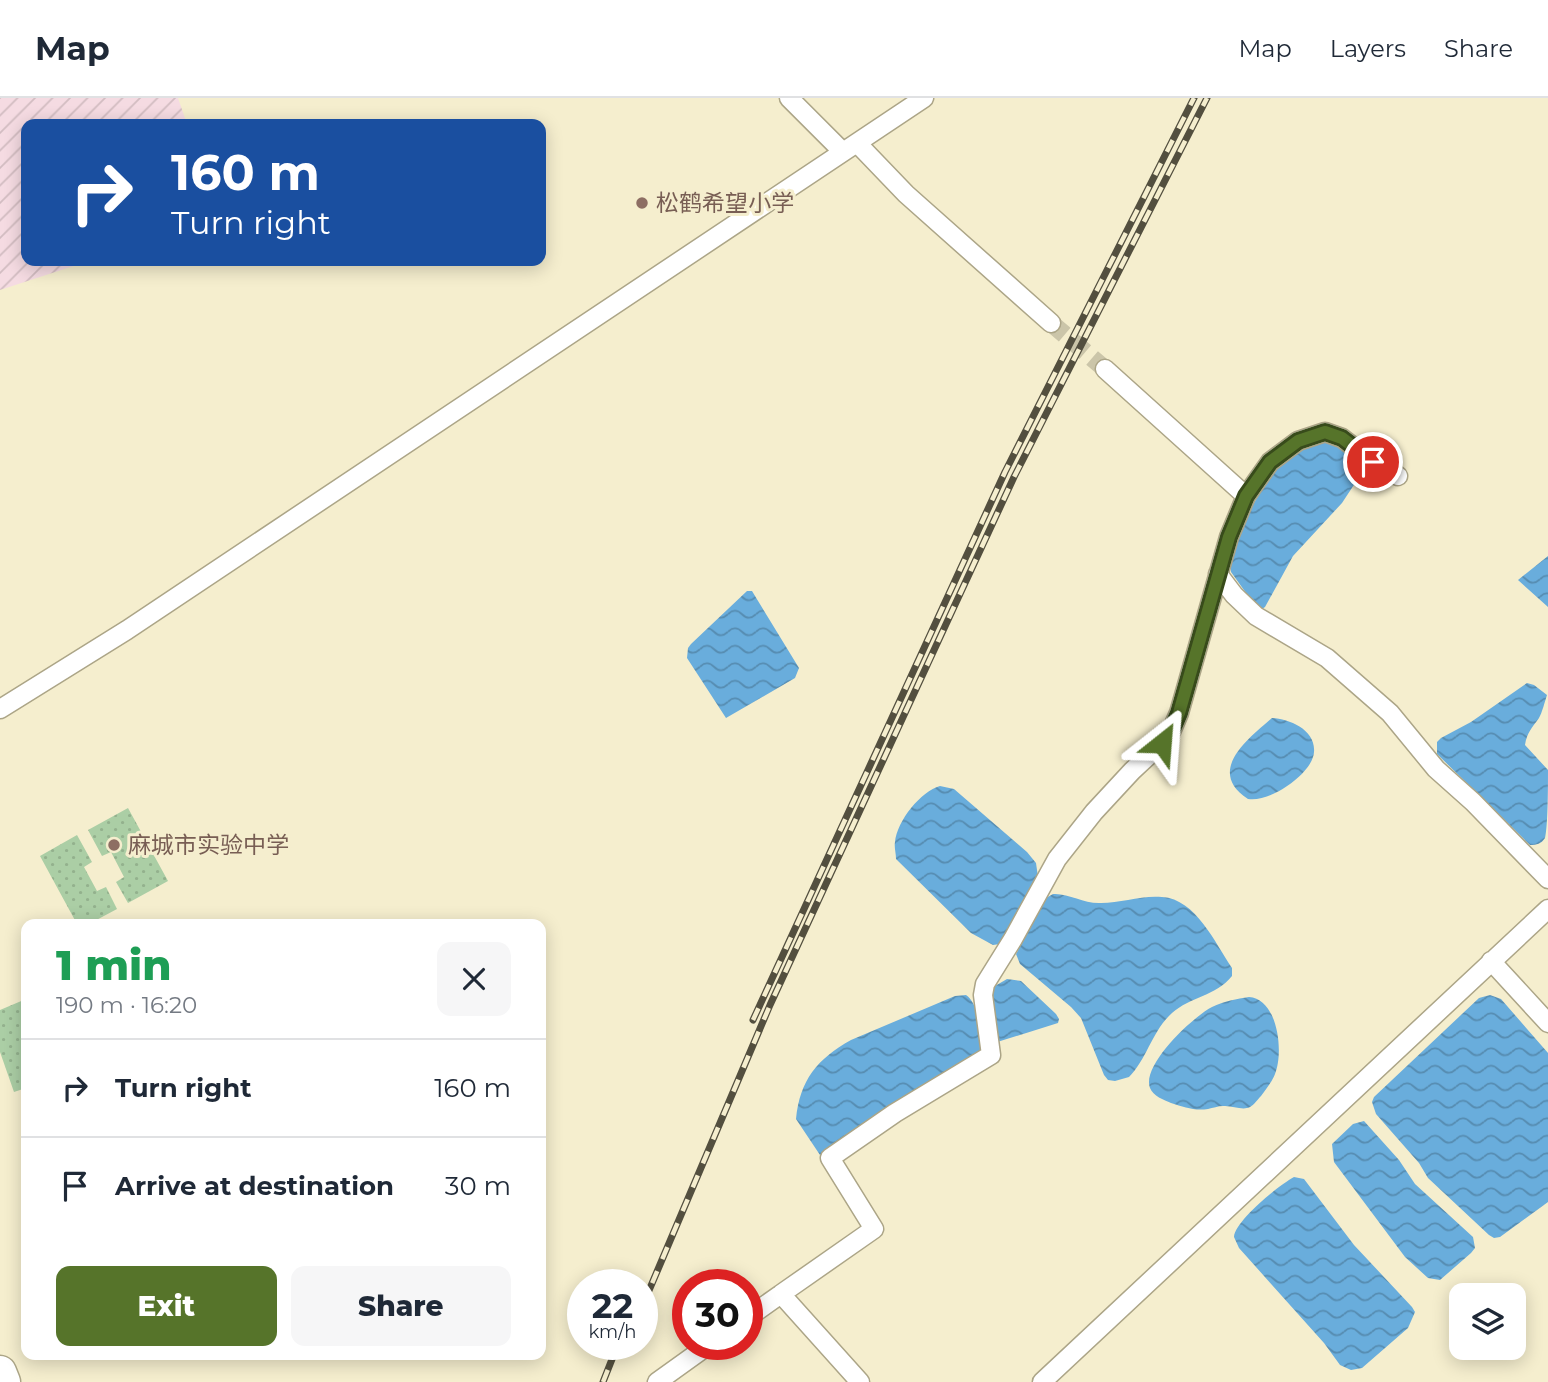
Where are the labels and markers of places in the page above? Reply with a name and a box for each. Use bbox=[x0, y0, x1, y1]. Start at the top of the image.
place label: 松鹤希望小学 bbox=[656, 189, 794, 217]
marker: 松鹤希望小学 bbox=[634, 195, 650, 211]
pin bbox=[1343, 432, 1403, 492]
place label: 麻城市实验中学 bbox=[128, 831, 289, 859]
marker: 麻城市实验中学 bbox=[106, 837, 122, 853]

